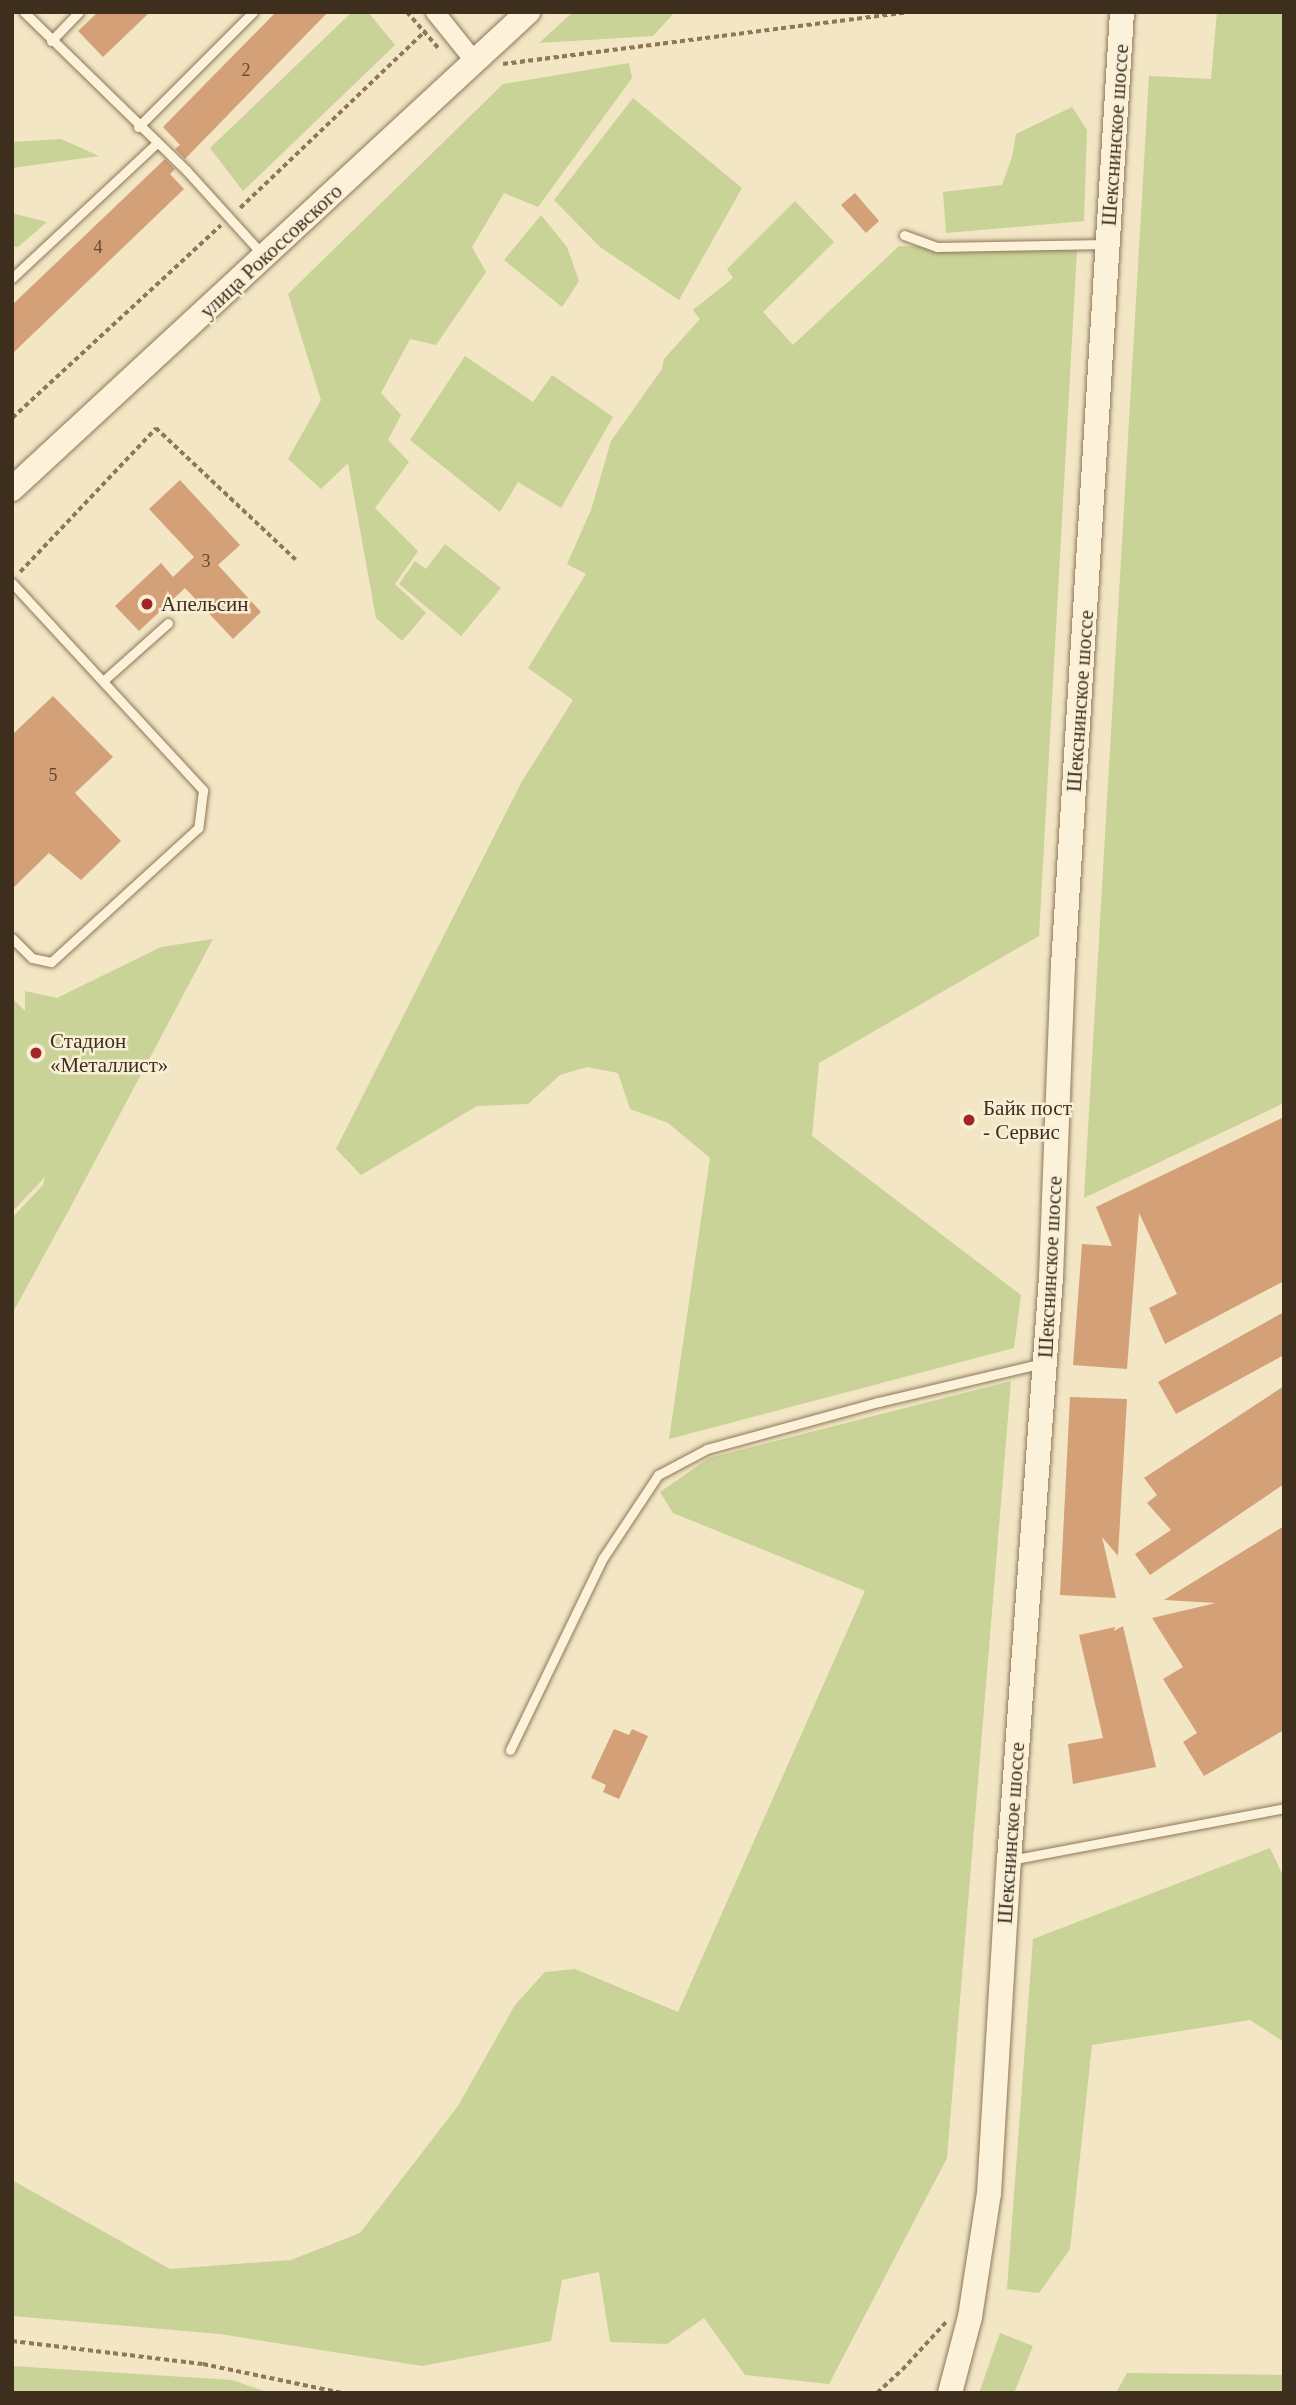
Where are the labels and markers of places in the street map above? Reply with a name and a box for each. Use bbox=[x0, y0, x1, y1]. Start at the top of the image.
place label: Апельсин bbox=[161, 591, 249, 617]
marker: Апельсин bbox=[139, 596, 155, 612]
place label: Стадион «Металлист» bbox=[50, 1028, 168, 1078]
marker: Стадион «Металлист» bbox=[28, 1045, 44, 1061]
place label: Байк пост - Сервис bbox=[983, 1095, 1072, 1145]
marker: Байк пост - Сервис bbox=[961, 1112, 977, 1128]

